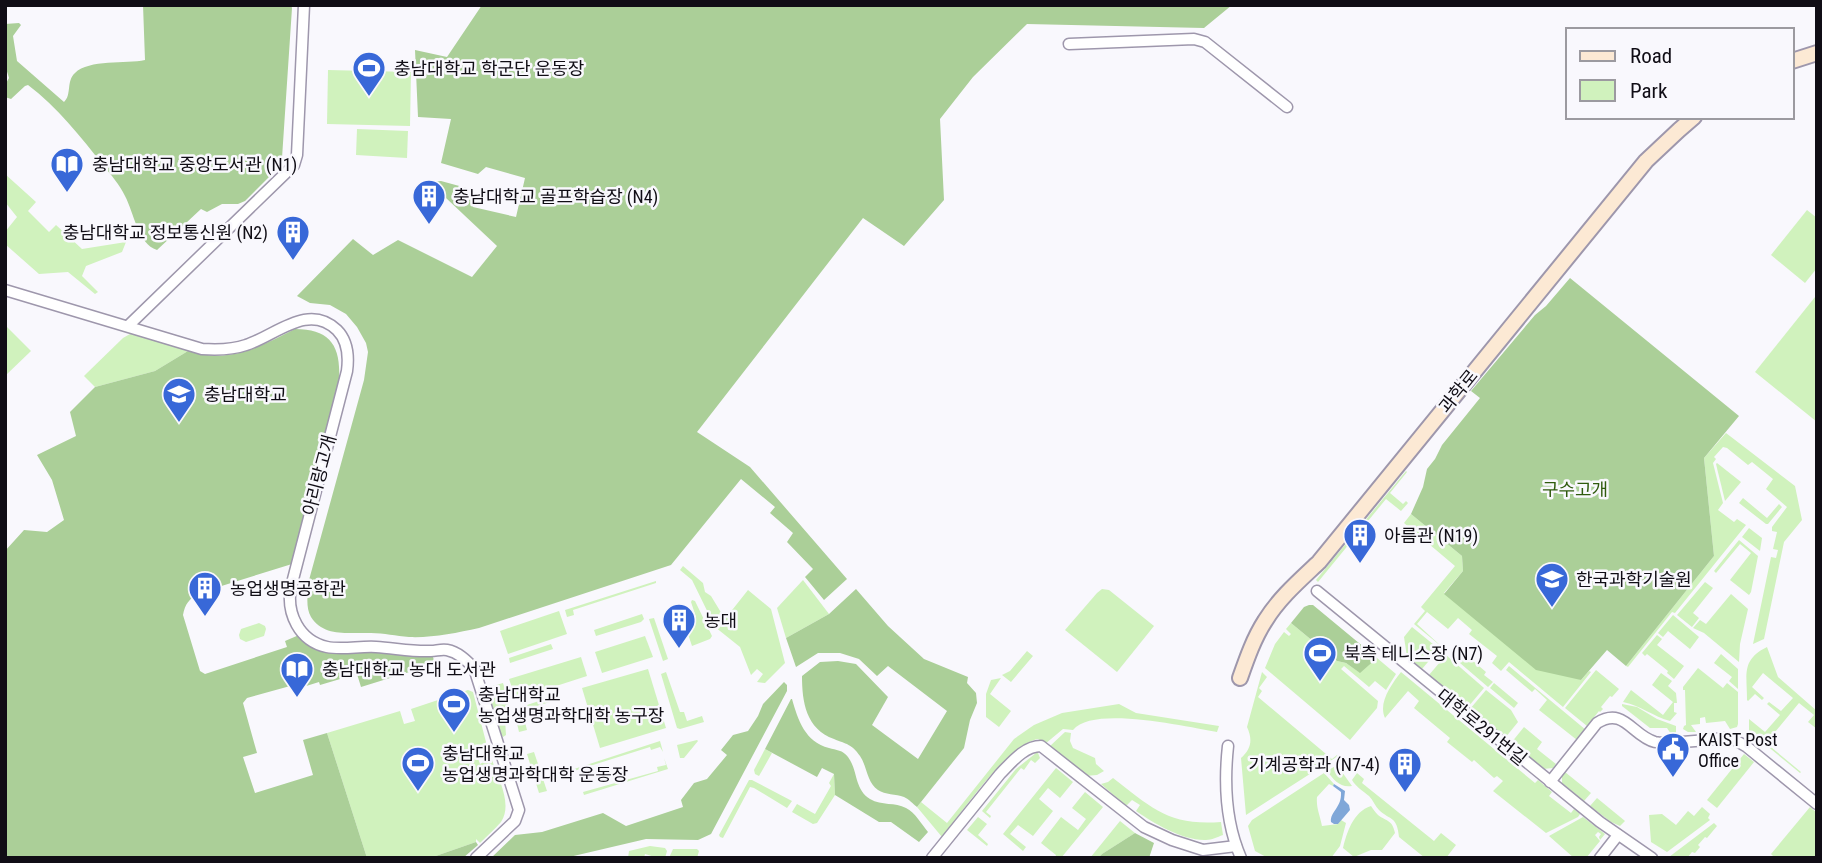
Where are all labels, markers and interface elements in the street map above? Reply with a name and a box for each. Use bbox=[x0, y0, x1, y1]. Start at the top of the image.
legend bbox=[1566, 28, 1794, 119]
text: Road bbox=[1630, 44, 1672, 68]
sports icon: 충남대학교 학군단 운동장 bbox=[350, 49, 388, 98]
place label: 충남대학교 학군단 운동장 bbox=[394, 58, 584, 79]
text: Park bbox=[1630, 79, 1668, 103]
library icon: 충남대학교 중앙도서관 (N1) bbox=[48, 145, 86, 194]
place label: 충남대학교 중앙도서관 (N1) bbox=[92, 154, 297, 176]
building icon: 충남대학교 골프학습장 (N4) bbox=[410, 177, 448, 226]
place label: 충남대학교 골프학습장 (N4) bbox=[453, 186, 658, 208]
building icon: 충남대학교 정보통신원 (N2) bbox=[274, 213, 312, 262]
place label: 충남대학교 정보통신원 (N2) bbox=[63, 222, 268, 244]
street label: 과학로 bbox=[1434, 365, 1482, 417]
school or university icon: 충남대학교 bbox=[160, 375, 198, 424]
place label: 충남대학교 bbox=[204, 384, 287, 405]
street label: 아리랑고개 bbox=[298, 432, 340, 518]
park label: 구수고개 bbox=[1542, 479, 1608, 500]
building icon: 아름관 (N19) bbox=[1341, 516, 1379, 565]
place label: 아름관 (N19) bbox=[1384, 525, 1478, 547]
school or university icon: 한국과학기술원 bbox=[1533, 560, 1571, 609]
building icon: 농업생명공학관 bbox=[186, 569, 224, 618]
place label: 한국과학기술원 bbox=[1576, 569, 1692, 590]
place label: 농업생명공학관 bbox=[230, 578, 346, 599]
building icon: 농대 bbox=[660, 601, 698, 650]
place label: 농대 bbox=[704, 610, 737, 631]
sports icon: 북측 테니스장 (N7) bbox=[1301, 634, 1339, 683]
place label: 북측 테니스장 (N7) bbox=[1344, 643, 1483, 665]
library icon: 충남대학교 농대 도서관 bbox=[278, 650, 316, 699]
place label: 충남대학교 농대 도서관 bbox=[322, 659, 496, 680]
place label: 충남대학교 농업생명과학대학 농구장 bbox=[478, 684, 664, 726]
street label: 대학로291번길 bbox=[1433, 684, 1531, 770]
sports icon: 충남대학교 농업생명과학대학 농구장 bbox=[435, 685, 473, 734]
place label: KAIST Post Office bbox=[1698, 729, 1778, 771]
public building icon: KAIST Post Office bbox=[1654, 730, 1692, 779]
place label: 충남대학교 농업생명과학대학 운동장 bbox=[442, 743, 628, 785]
sports icon: 충남대학교 농업생명과학대학 운동장 bbox=[399, 744, 437, 793]
building icon: 기계공학과 (N7-4) bbox=[1386, 745, 1424, 794]
place label: 기계공학과 (N7-4) bbox=[1248, 754, 1380, 776]

